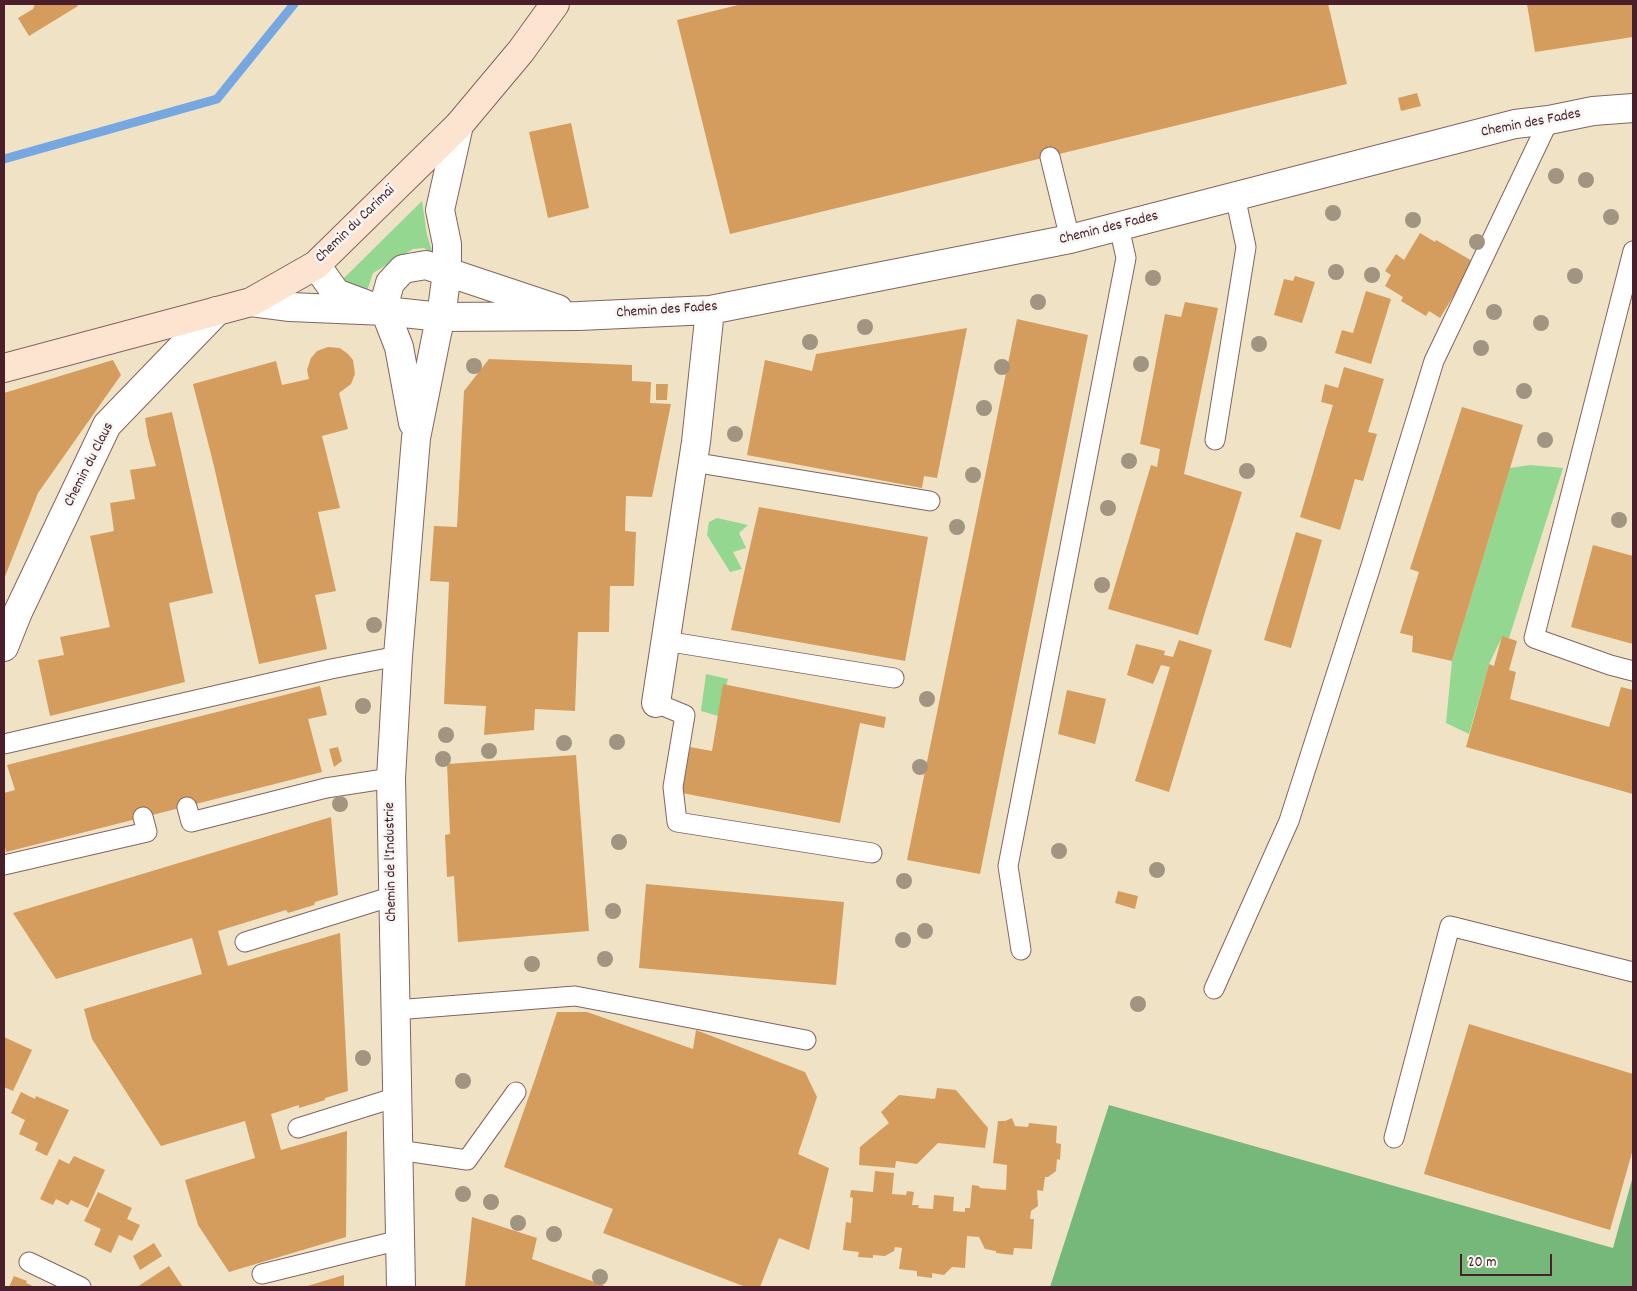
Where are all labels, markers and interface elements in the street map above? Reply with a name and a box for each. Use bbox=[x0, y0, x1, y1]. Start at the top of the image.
street label: Chemin des Fades bbox=[1480, 105, 1582, 143]
street label: Chemin du Carimaï bbox=[312, 182, 400, 268]
street label: Chemin des Fades bbox=[1058, 208, 1160, 250]
street label: Chemin des Fades bbox=[616, 298, 718, 324]
street label: Chemin du Claus bbox=[61, 420, 119, 510]
street label: Chemin de l'Industrie bbox=[382, 802, 402, 922]
scale bar bbox=[1462, 1244, 1554, 1276]
text: 20 m bbox=[1468, 1252, 1496, 1274]

